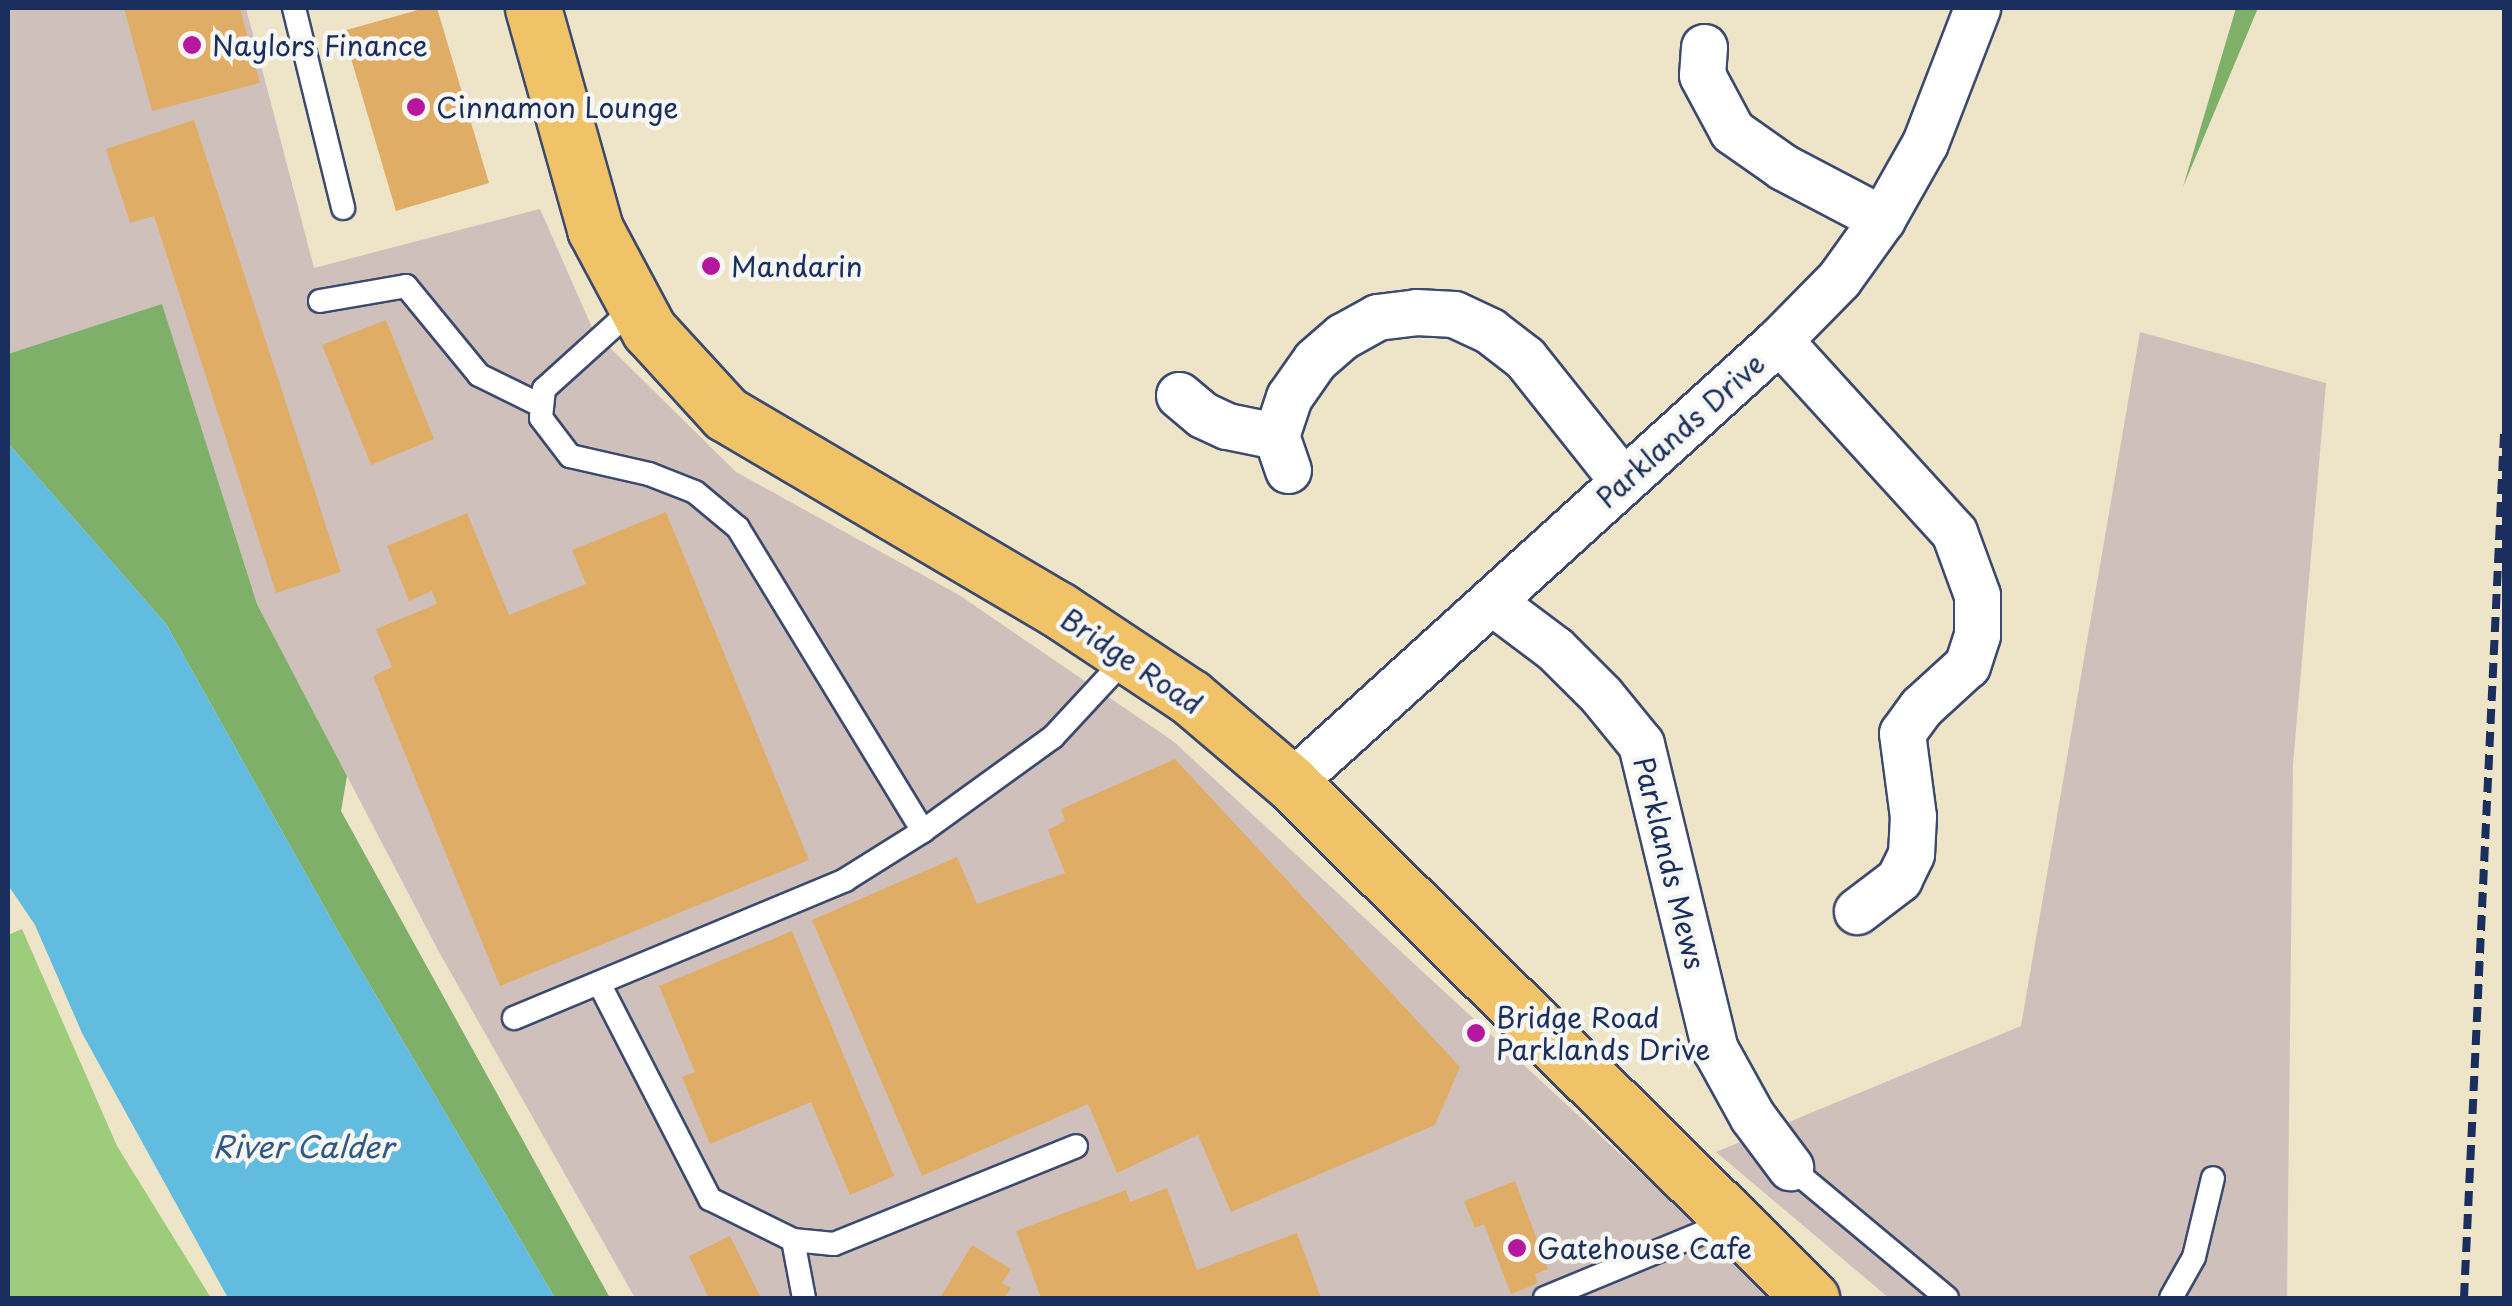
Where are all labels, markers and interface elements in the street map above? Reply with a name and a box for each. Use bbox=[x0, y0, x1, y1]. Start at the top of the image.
place label: Naylors Finance bbox=[212, 28, 428, 62]
marker: Naylors Finance bbox=[181, 34, 203, 56]
place label: Cinnamon Lounge bbox=[436, 90, 678, 124]
marker: Cinnamon Lounge bbox=[405, 96, 427, 118]
place label: Mandarin bbox=[731, 249, 863, 283]
marker: Mandarin bbox=[700, 255, 722, 277]
street label: Parklands Drive bbox=[1590, 346, 1770, 514]
street label: Bridge Road bbox=[1055, 601, 1209, 721]
street label: Parklands Mews bbox=[1628, 754, 1712, 972]
place label: Bridge Road Parklands Drive bbox=[1496, 1000, 1709, 1066]
marker: Bridge Road Parklands Drive bbox=[1465, 1022, 1487, 1044]
water label: River Calder bbox=[214, 1128, 392, 1164]
place label: Gatehouse Cafe bbox=[1537, 1231, 1752, 1265]
marker: Gatehouse Cafe bbox=[1506, 1237, 1528, 1259]

